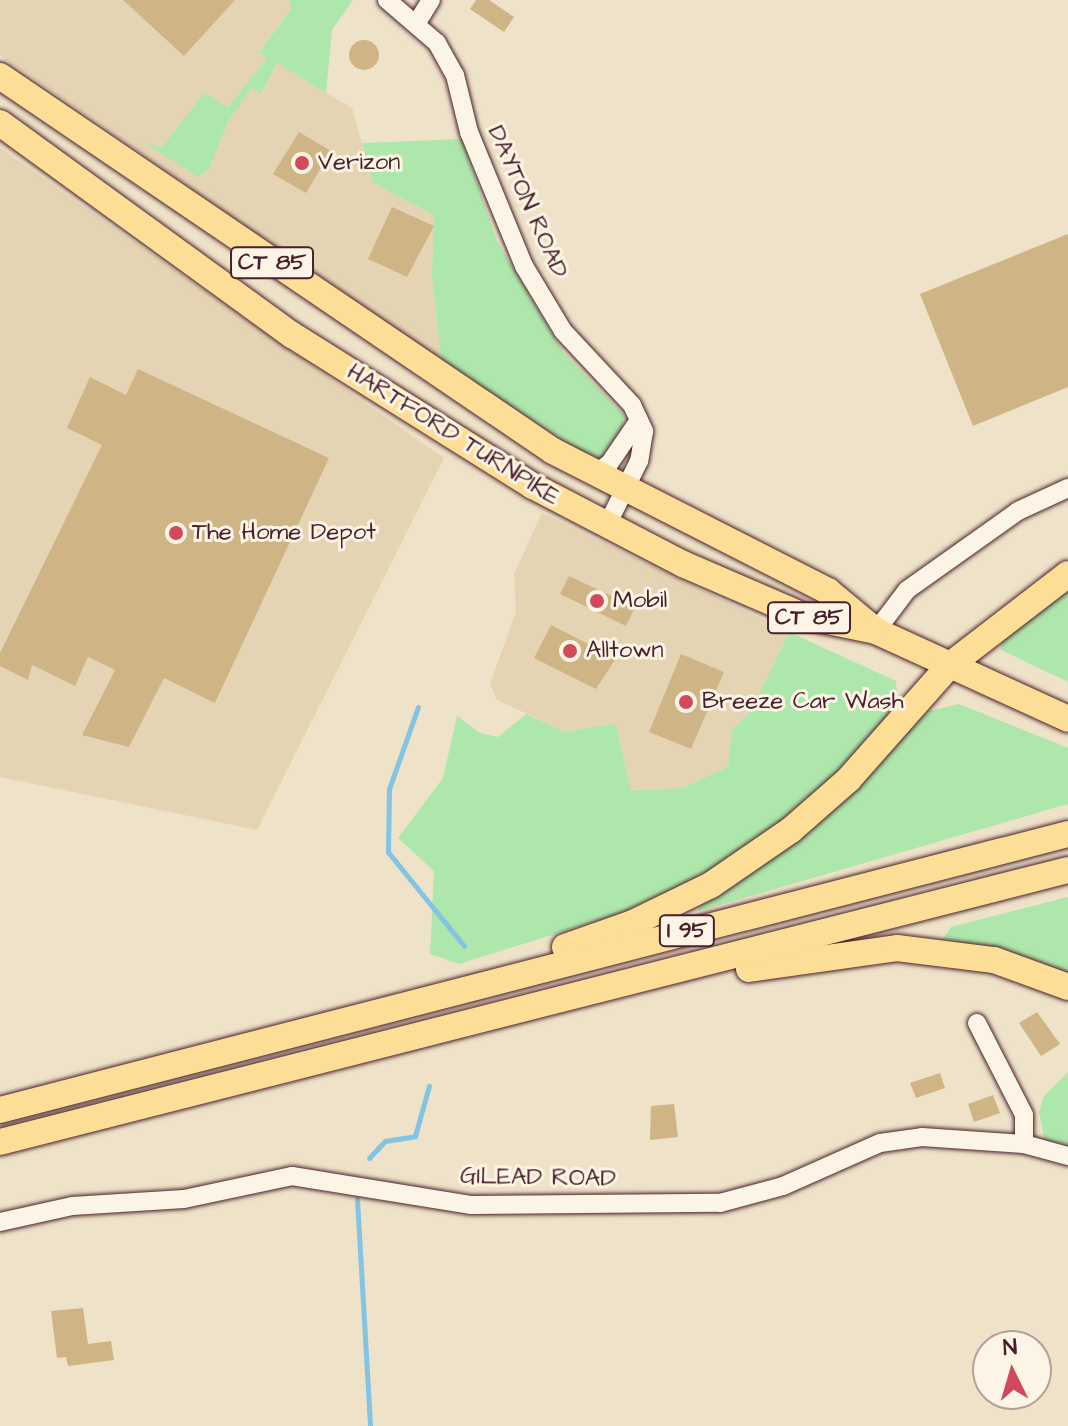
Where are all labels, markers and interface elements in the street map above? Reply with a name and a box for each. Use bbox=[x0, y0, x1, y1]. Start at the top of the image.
street label: DAYTON ROAD bbox=[481, 121, 573, 283]
place label: Verizon bbox=[318, 149, 400, 177]
marker: Verizon bbox=[293, 154, 311, 172]
road number: CT 85 bbox=[230, 245, 314, 281]
street label: HARTFORD TURNPIKE bbox=[341, 358, 565, 512]
place label: The Home Depot bbox=[192, 519, 376, 547]
marker: The Home Depot bbox=[167, 524, 185, 542]
place label: Mobil bbox=[613, 587, 667, 615]
marker: Mobil bbox=[588, 592, 606, 610]
road number: CT 85 bbox=[767, 600, 851, 636]
place label: Alltown bbox=[586, 637, 664, 665]
marker: Alltown bbox=[561, 642, 579, 660]
place label: Breeze Car Wash bbox=[702, 688, 904, 716]
marker: Breeze Car Wash bbox=[677, 693, 695, 711]
road number: I 95 bbox=[657, 913, 717, 949]
street label: GILEAD ROAD bbox=[460, 1162, 616, 1194]
north arrow bbox=[972, 1330, 1052, 1410]
text: N bbox=[1002, 1332, 1018, 1364]

